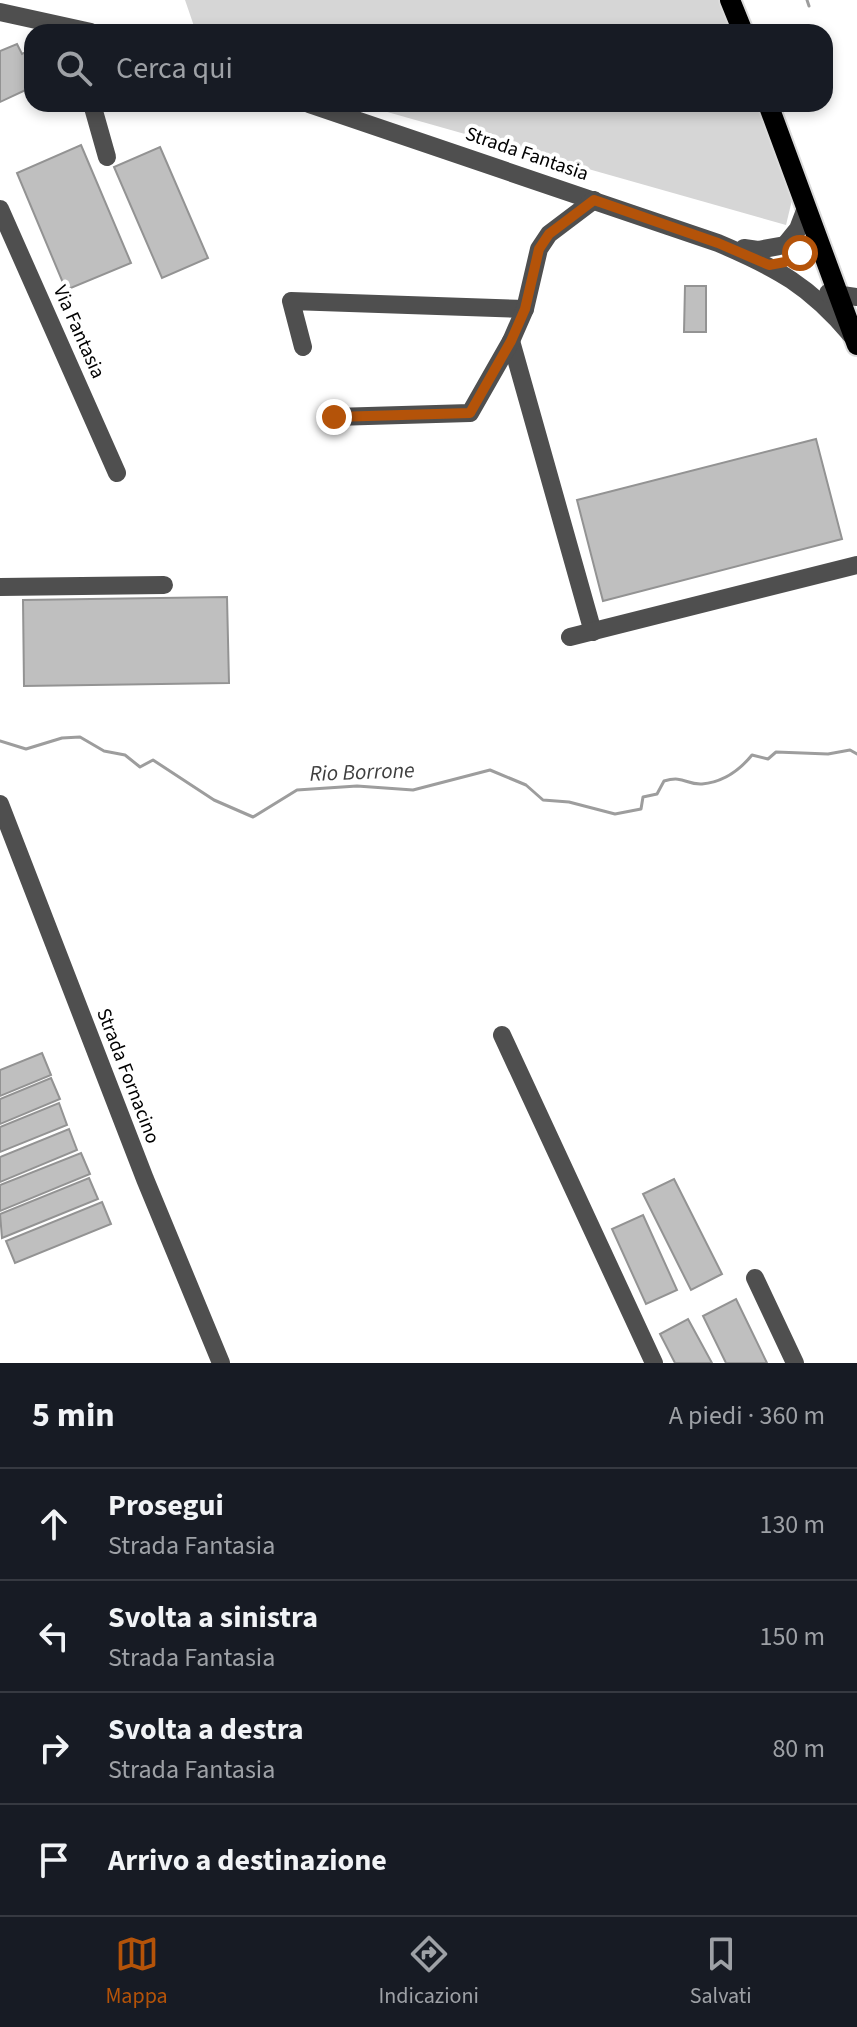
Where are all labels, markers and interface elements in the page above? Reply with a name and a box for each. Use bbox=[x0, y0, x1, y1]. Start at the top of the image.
search box bbox=[24, 24, 833, 112]
icon: search bbox=[52, 46, 96, 90]
text: Cerca qui bbox=[116, 47, 233, 90]
street label: Strada Fantasia bbox=[462, 120, 592, 188]
route start bbox=[782, 235, 818, 271]
street label: Via Fantasia bbox=[46, 281, 112, 383]
route end bbox=[316, 399, 352, 435]
water label: Rio Borrone bbox=[309, 754, 415, 790]
street label: Strada Fornacino bbox=[89, 1004, 167, 1148]
text: 5 min bbox=[32, 1391, 115, 1440]
text: A piedi · 360 m bbox=[669, 1397, 825, 1434]
text: Prosegui bbox=[108, 1484, 224, 1527]
icon: ahead bbox=[32, 1502, 76, 1546]
text: 130 m bbox=[759, 1506, 825, 1543]
text: Strada Fantasia bbox=[108, 1527, 275, 1564]
text: Svolta a sinistra bbox=[108, 1596, 318, 1639]
icon: left bbox=[32, 1614, 76, 1658]
text: 150 m bbox=[759, 1618, 825, 1655]
text: Strada Fantasia bbox=[108, 1639, 275, 1676]
text: Svolta a destra bbox=[108, 1708, 304, 1751]
icon: right bbox=[32, 1726, 76, 1770]
text: 80 m bbox=[772, 1730, 825, 1767]
text: Strada Fantasia bbox=[108, 1751, 275, 1788]
icon: arrive bbox=[32, 1838, 76, 1882]
text: Arrivo a destinazione bbox=[108, 1839, 387, 1882]
tab: Mappa bbox=[105, 1932, 168, 2012]
tab: Indicazioni bbox=[378, 1932, 479, 2012]
tab: Salvati bbox=[690, 1932, 752, 2012]

